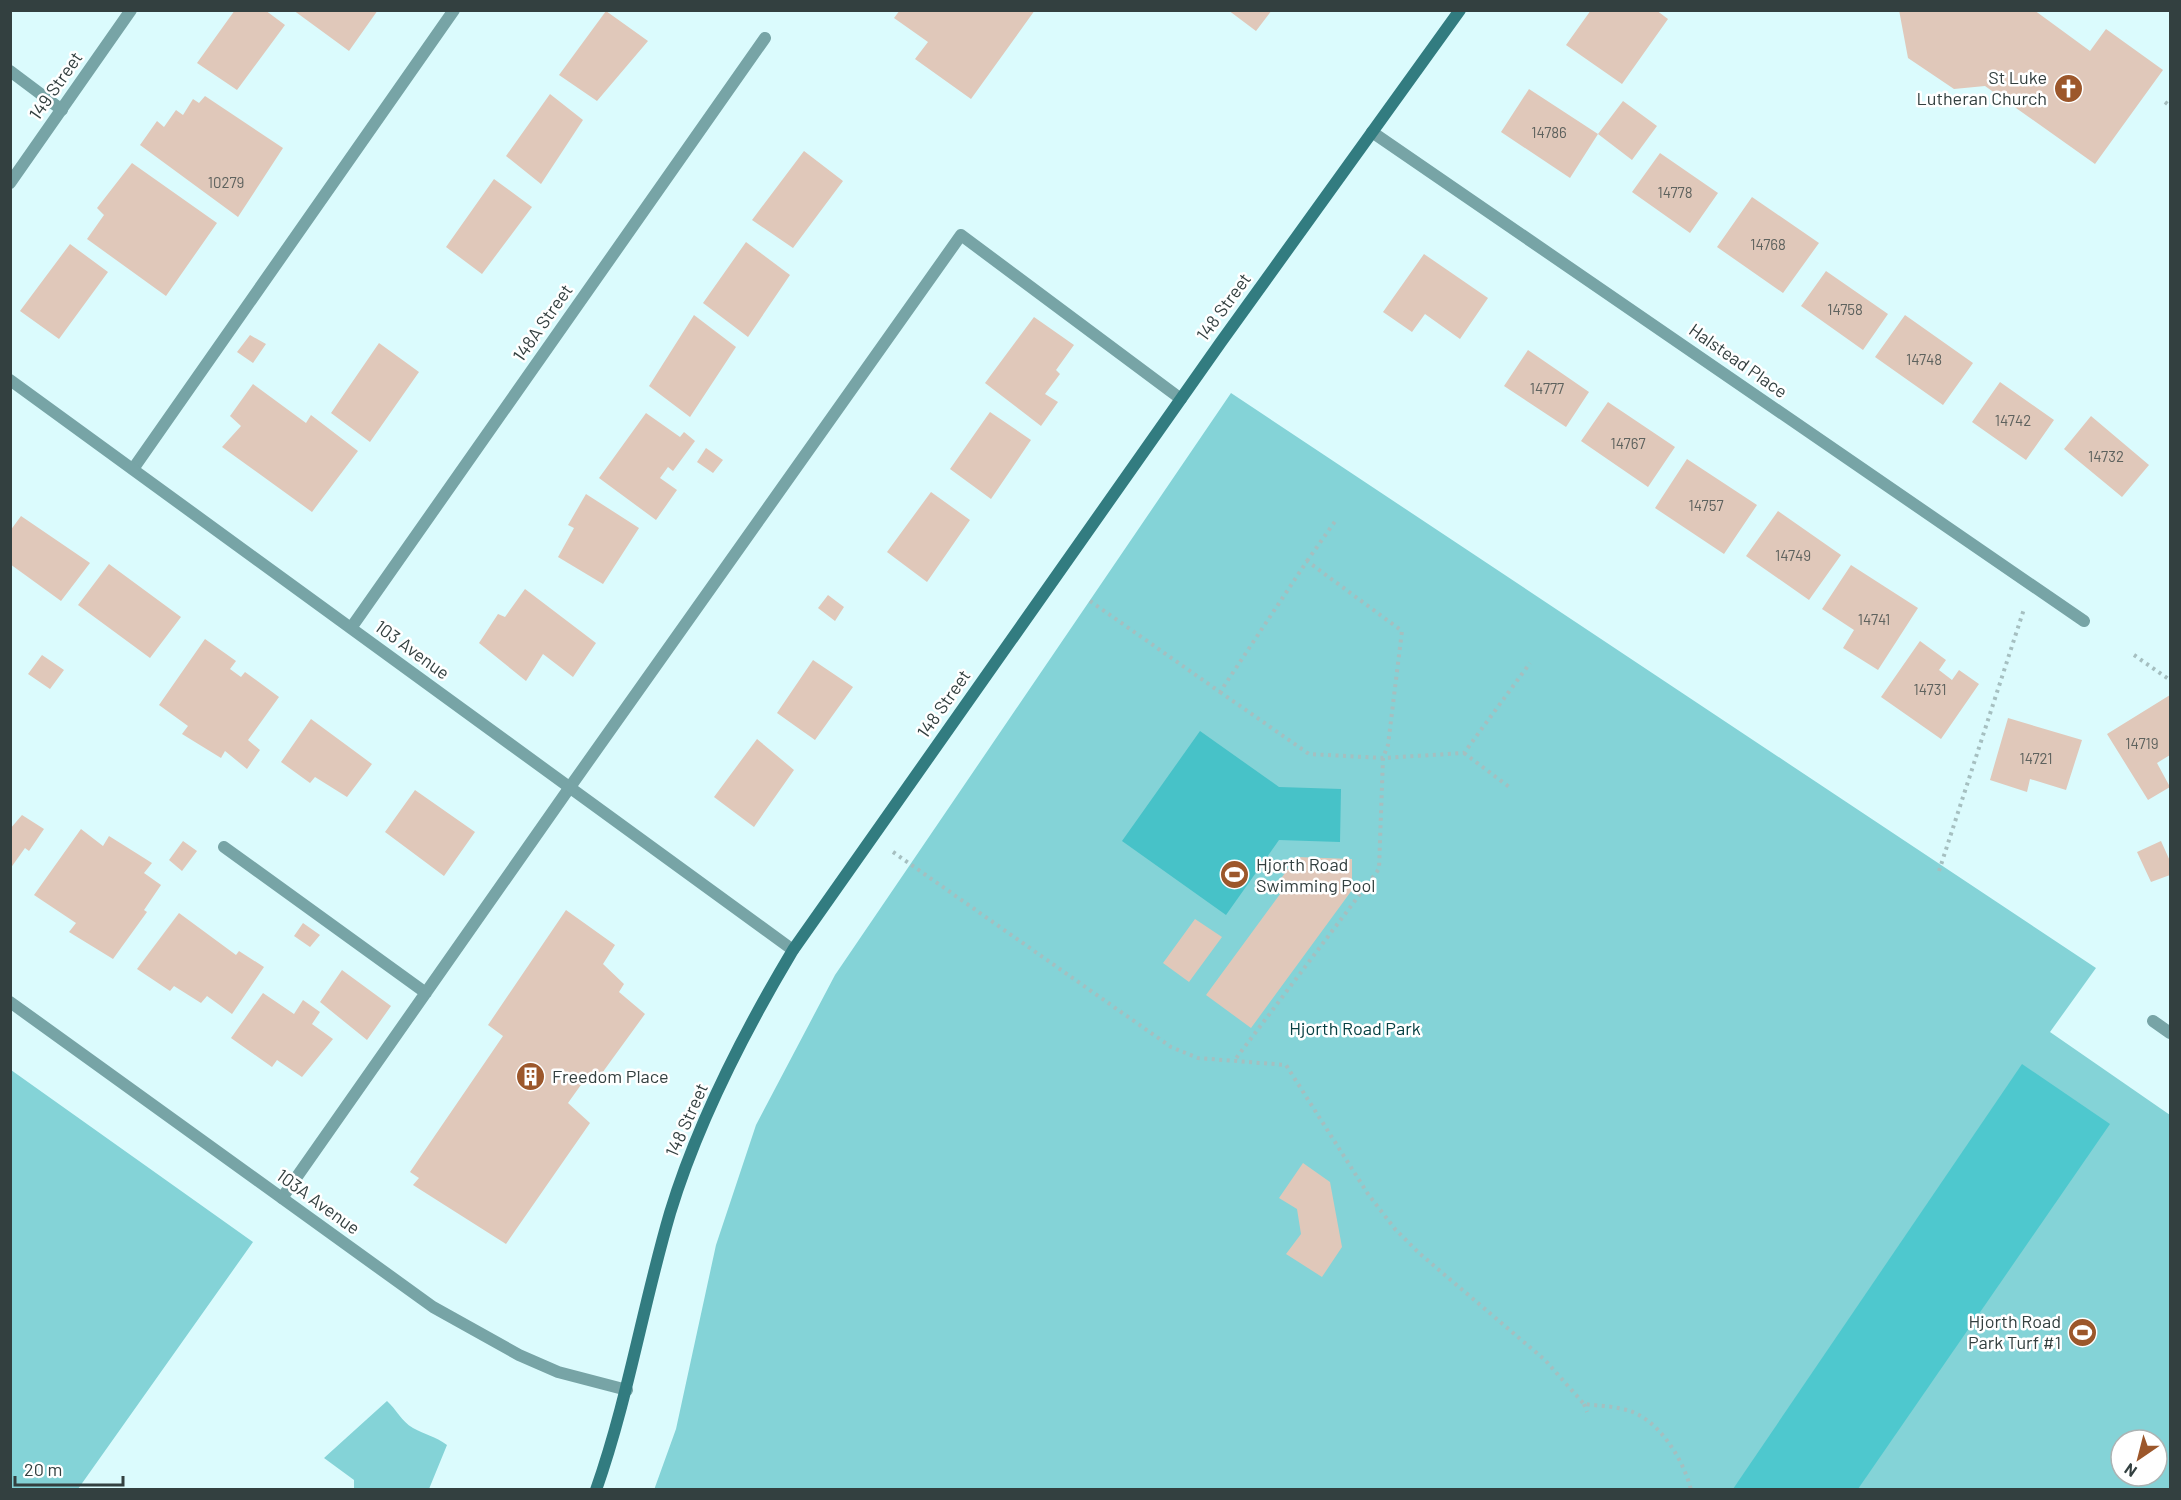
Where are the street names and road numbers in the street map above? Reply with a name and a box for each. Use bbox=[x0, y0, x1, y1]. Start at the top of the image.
street label: 149 Street bbox=[24, 47, 87, 124]
street label: 148 Street bbox=[1191, 268, 1255, 345]
street label: 148A Street bbox=[508, 280, 577, 365]
street label: Halstead Place bbox=[1685, 318, 1792, 402]
street label: 103 Avenue bbox=[371, 615, 454, 684]
street label: 148 Street bbox=[912, 665, 975, 742]
street label: 148 Street bbox=[660, 1079, 712, 1160]
street label: 103A Avenue bbox=[273, 1164, 364, 1239]

